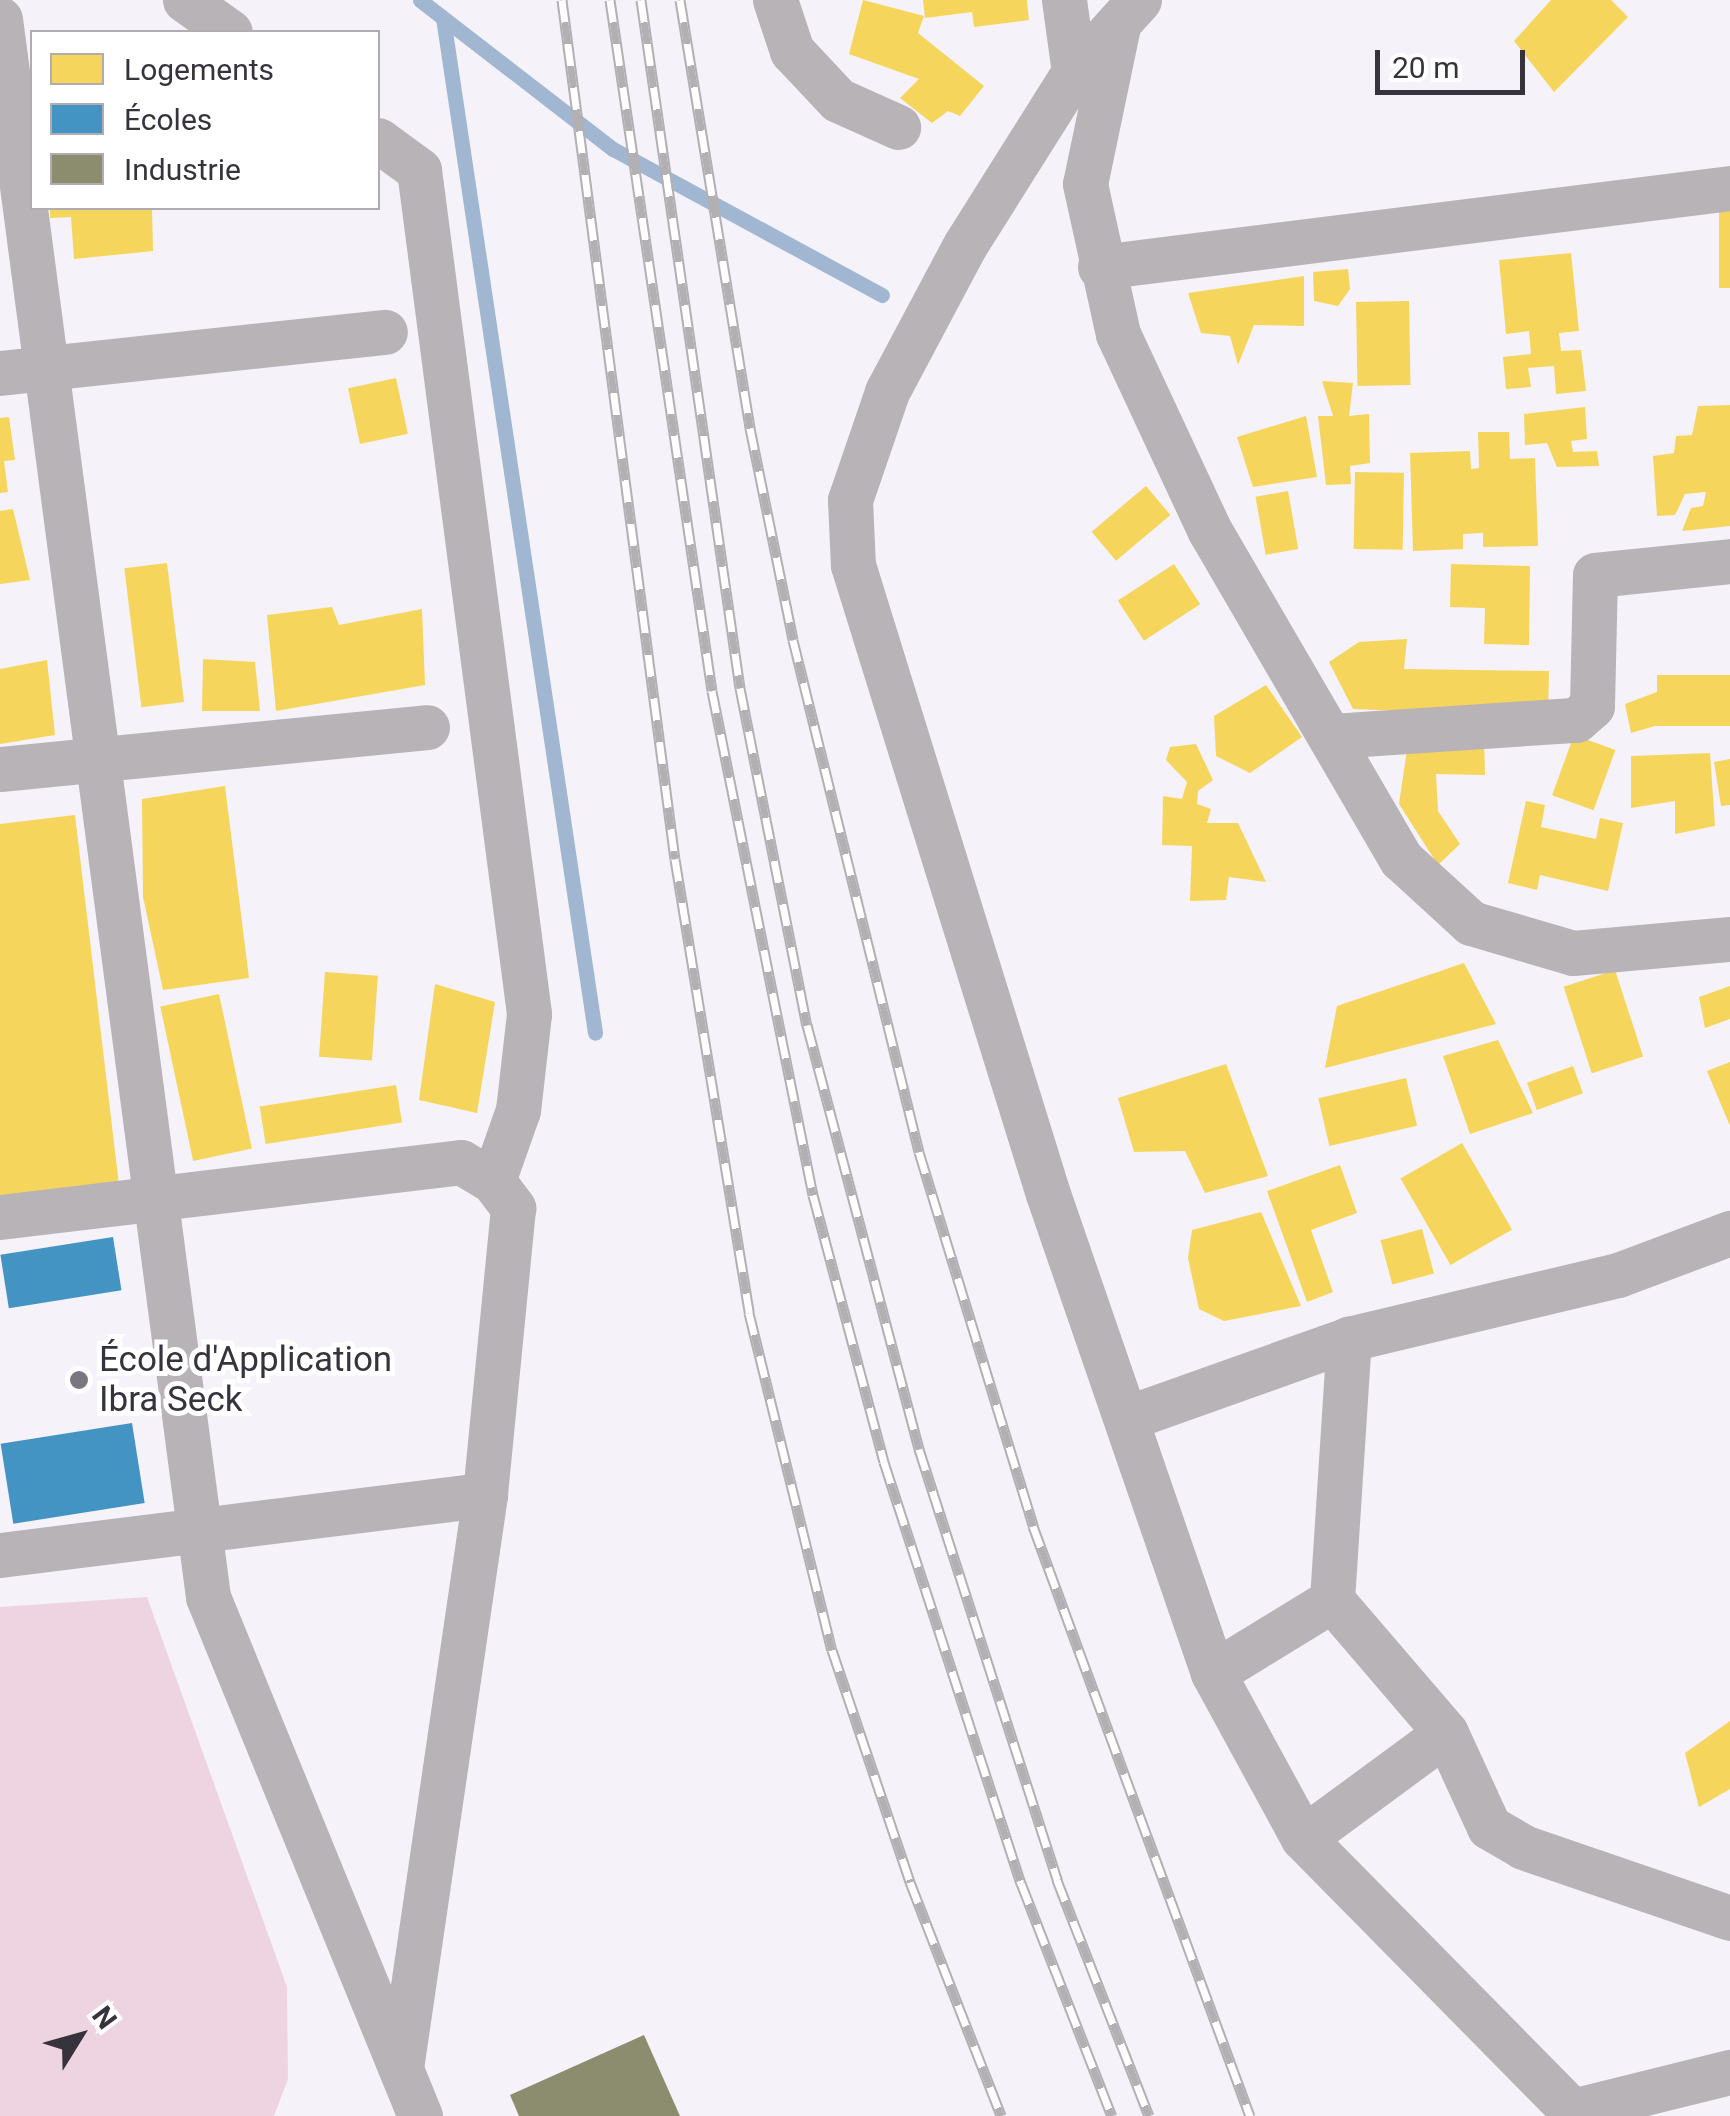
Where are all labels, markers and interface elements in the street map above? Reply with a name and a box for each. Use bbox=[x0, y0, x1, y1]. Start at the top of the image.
legend bbox=[30, 30, 380, 210]
scale bar bbox=[1380, 30, 1530, 92]
text: 20 m bbox=[1392, 50, 1459, 85]
text: Logements bbox=[124, 52, 274, 87]
text: Écoles bbox=[124, 102, 212, 137]
text: Industrie bbox=[124, 152, 241, 187]
place label: École d'Application Ibra Seck bbox=[99, 1339, 392, 1421]
marker: École d'Application Ibra Seck bbox=[68, 1369, 90, 1391]
north arrow bbox=[30, 1986, 130, 2086]
text: N bbox=[85, 2000, 123, 2035]

